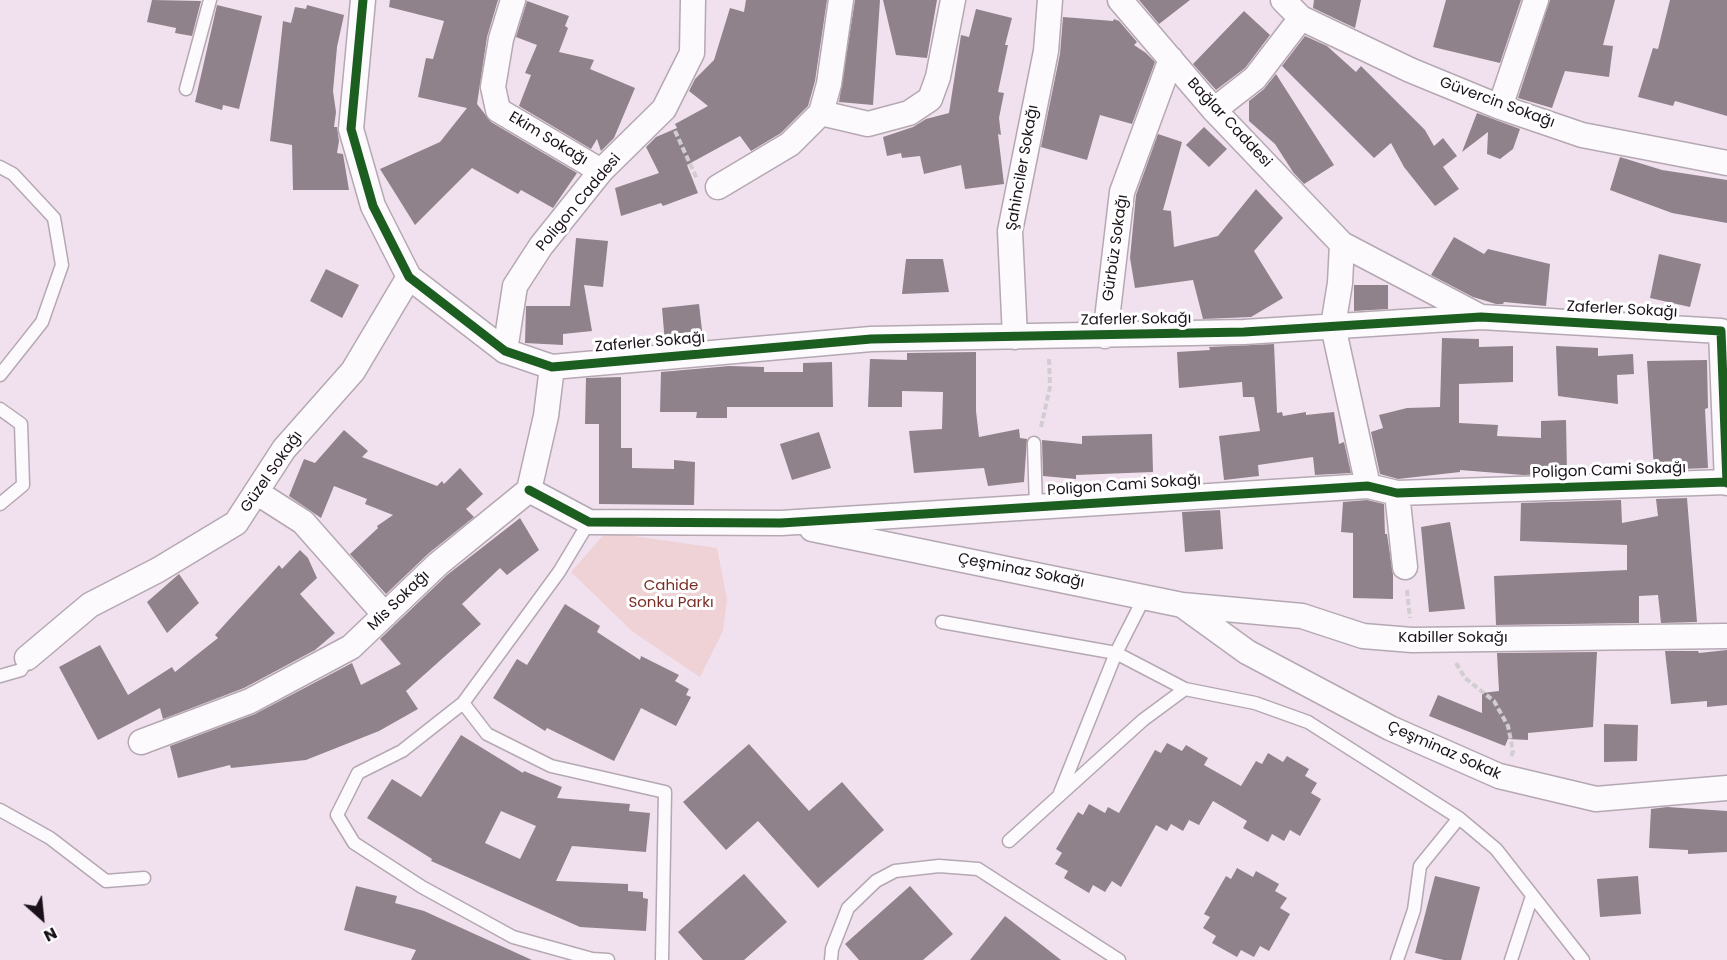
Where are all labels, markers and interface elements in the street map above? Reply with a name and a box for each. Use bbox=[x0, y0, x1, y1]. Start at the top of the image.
street label: Güvercin Sokağı bbox=[1437, 74, 1557, 132]
street label: Bağlar Caddesi bbox=[1183, 75, 1275, 171]
street label: Şahinciler Sokağı bbox=[1003, 104, 1043, 232]
street label: Ekim Sokağı bbox=[505, 108, 591, 170]
street label: Poligon Caddesi bbox=[533, 151, 625, 255]
street label: Gürbüz Sokağı bbox=[1100, 194, 1132, 302]
street label: Zaferler Sokağı bbox=[1566, 298, 1678, 322]
street label: Zaferler Sokağı bbox=[1080, 310, 1192, 330]
street label: Zaferler Sokağı bbox=[594, 329, 706, 357]
street label: Güzel Sokağı bbox=[237, 428, 307, 516]
street label: Poligon Cami Sokağı bbox=[1532, 459, 1686, 483]
street label: Poligon Cami Sokağı bbox=[1047, 472, 1201, 500]
street label: Çeşminaz Sokağı bbox=[956, 550, 1086, 592]
street label: Mis Sokağı bbox=[364, 567, 434, 635]
park label: Cahide Sonku Parkı bbox=[628, 577, 714, 612]
street label: Kabiller Sokağı bbox=[1398, 629, 1508, 647]
street label: Çeşminaz Sokak bbox=[1384, 718, 1504, 784]
north arrow bbox=[12, 888, 72, 948]
text: N bbox=[40, 921, 61, 947]

